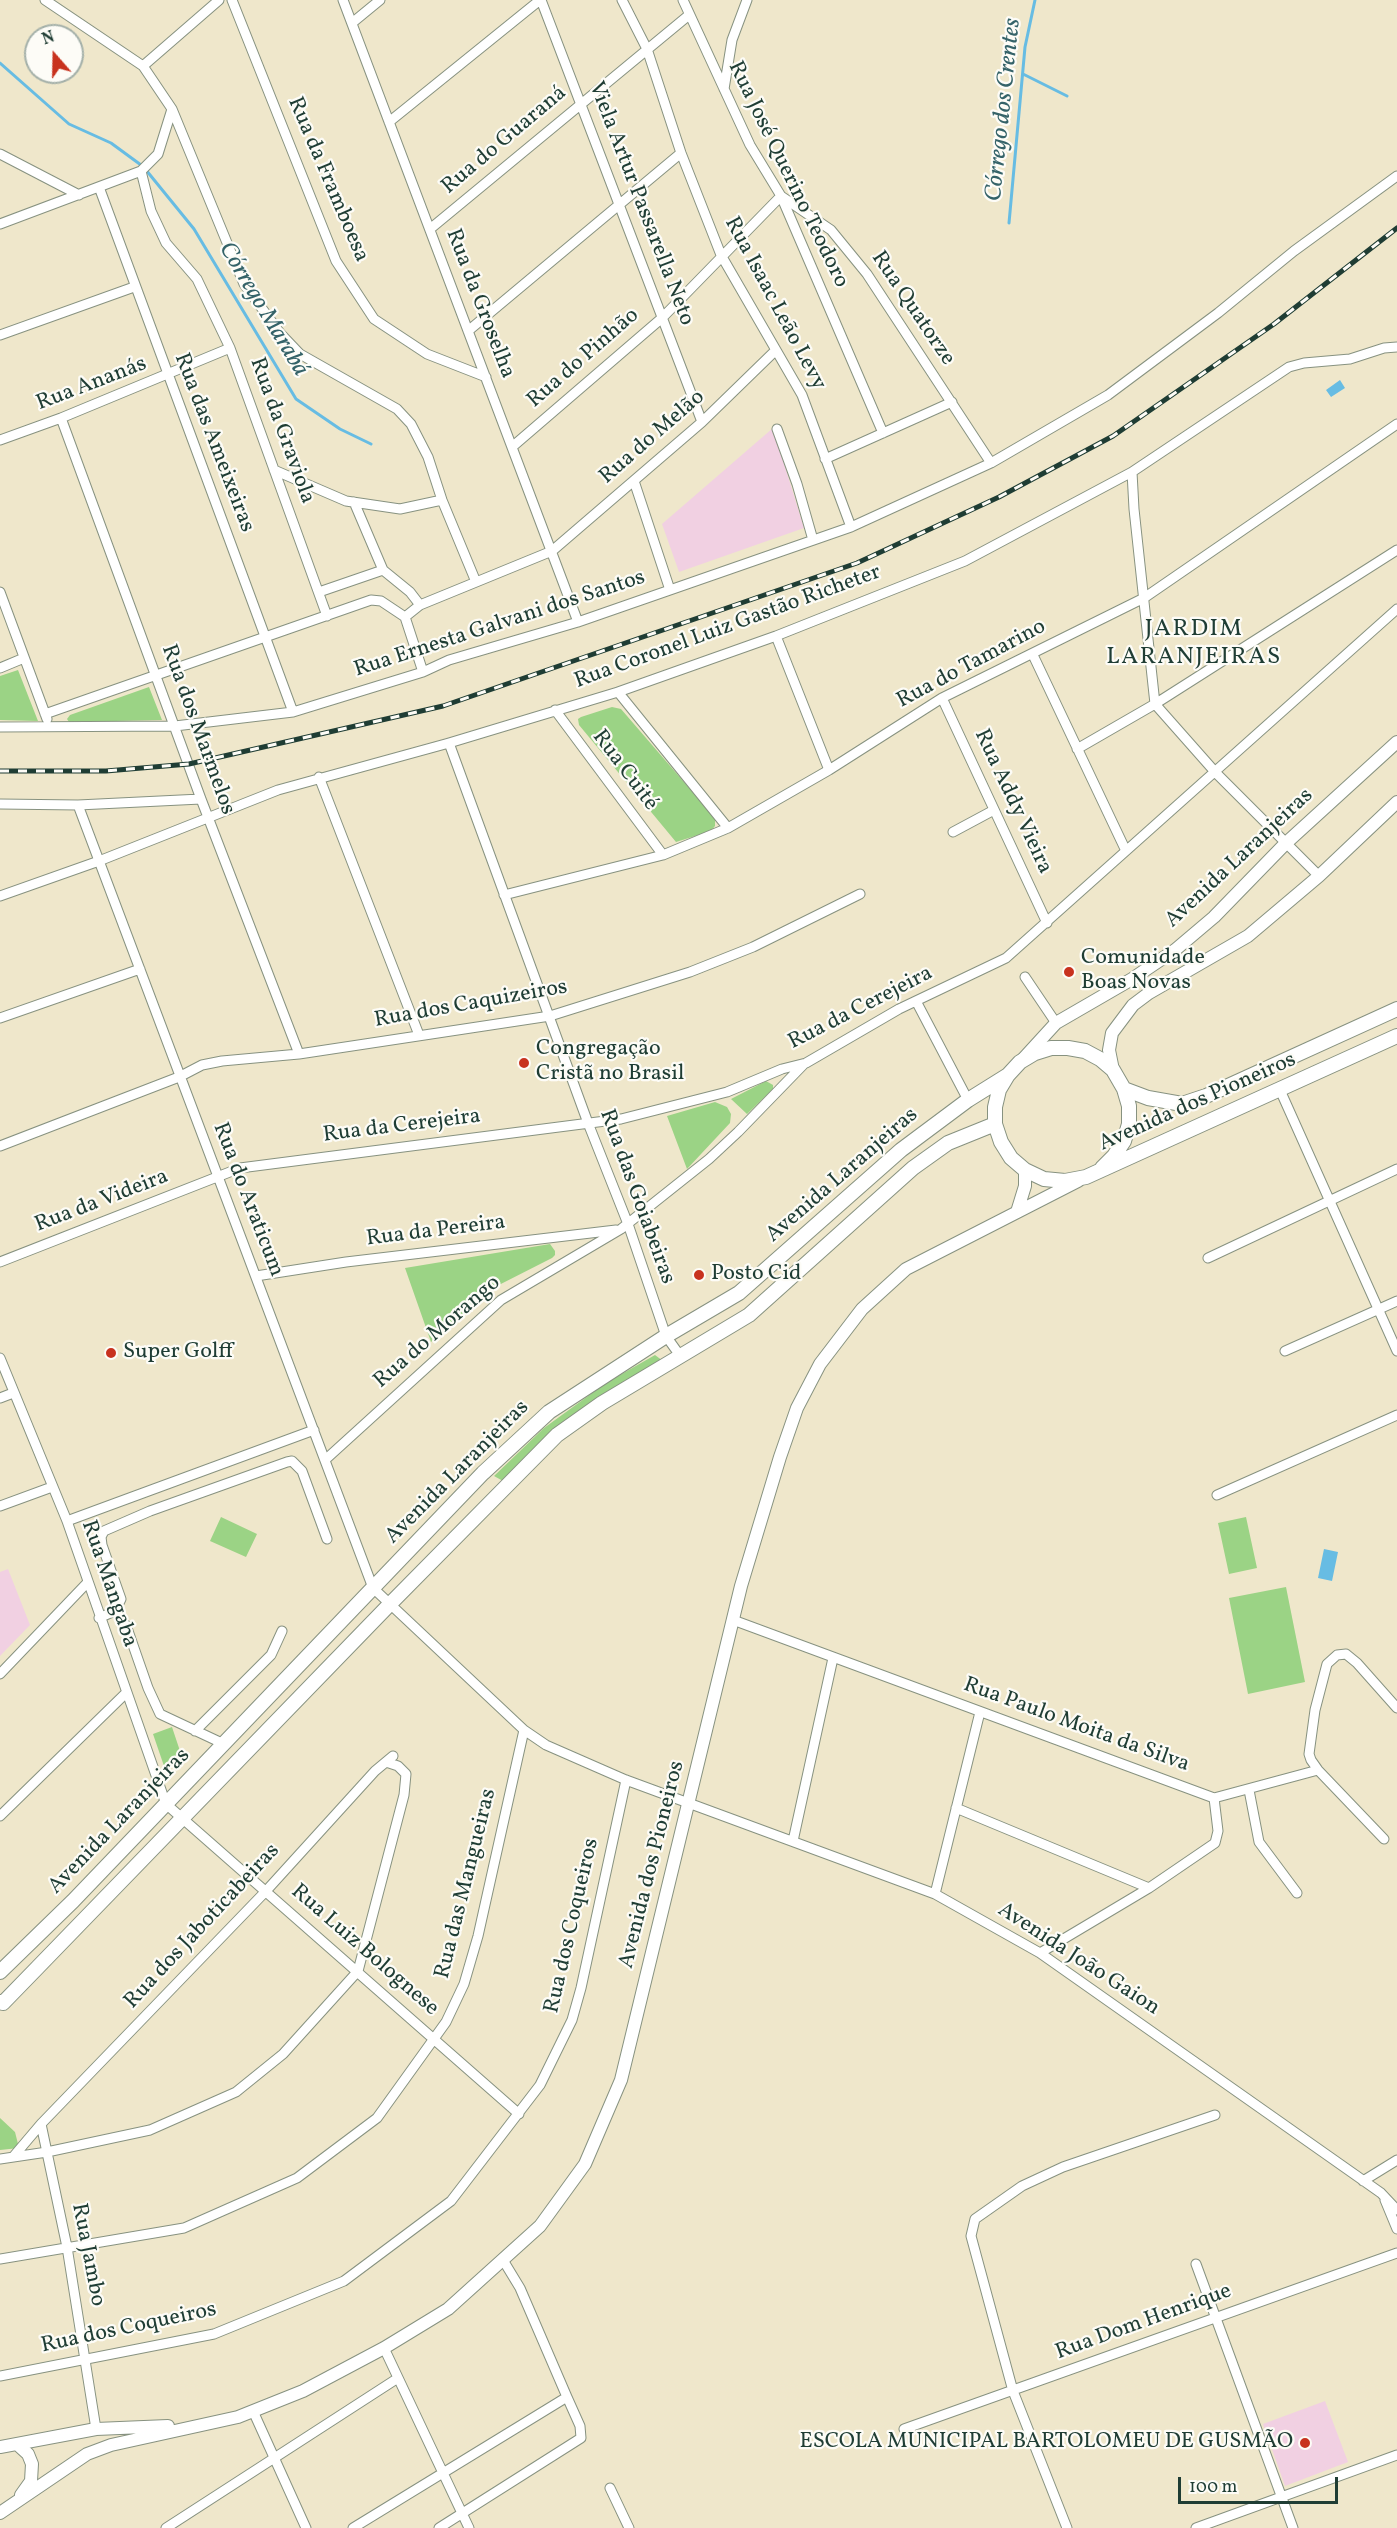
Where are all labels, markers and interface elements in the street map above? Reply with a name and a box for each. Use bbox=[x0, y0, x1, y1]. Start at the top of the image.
water label: Córrego dos Crentes bbox=[981, 17, 1029, 203]
north arrow bbox=[24, 24, 84, 84]
text: N bbox=[39, 27, 58, 51]
street label: Rua José Querino Teodoro bbox=[721, 58, 853, 292]
street label: Viela Artur Passarella Neto bbox=[581, 78, 699, 330]
street label: Rua do Guaraná bbox=[437, 81, 573, 201]
street label: Rua da Framboesa bbox=[280, 94, 374, 266]
street label: Rua Isaac Leão Levy bbox=[717, 213, 831, 395]
street label: Rua da Groselha bbox=[438, 225, 520, 383]
water label: Córrego Marabá bbox=[211, 238, 313, 382]
street label: Rua Quatorze bbox=[864, 247, 960, 371]
street label: Rua do Pinhão bbox=[523, 303, 645, 415]
street label: Rua das Ameixeiras bbox=[167, 350, 259, 536]
street label: Rua Ananás bbox=[33, 352, 151, 418]
street label: Rua da Graviola bbox=[242, 354, 320, 508]
street label: Rua do Melão bbox=[595, 385, 711, 491]
street label: Rua Coronel Luiz Gastão Richeter bbox=[571, 560, 885, 696]
street label: Rua Ernesta Galvani dos Santos bbox=[351, 565, 649, 685]
street label: Rua do Tamarino bbox=[893, 615, 1051, 715]
district label: JARDIM LARANJEIRAS bbox=[1106, 617, 1282, 673]
street label: Rua dos Marmelos bbox=[154, 641, 240, 819]
street label: Rua Cuité bbox=[585, 725, 663, 817]
street label: Rua Addy Vieira bbox=[967, 725, 1057, 879]
street label: Avenida Laranjeiras bbox=[1160, 784, 1320, 934]
place label: Comunidade Boas Novas bbox=[1081, 946, 1205, 998]
street label: Rua da Cerejeira bbox=[784, 961, 938, 1057]
marker: Comunidade Boas Novas bbox=[1062, 965, 1076, 979]
street label: Rua dos Caquizeiros bbox=[372, 975, 570, 1035]
place label: Congregação Cristã no Brasil bbox=[536, 1037, 684, 1088]
street label: Avenida dos Pioneiros bbox=[1095, 1048, 1301, 1158]
marker: Congregação Cristã no Brasil bbox=[517, 1056, 531, 1070]
street label: Avenida Laranjeiras bbox=[762, 1103, 924, 1249]
street label: Rua da Cerejeira bbox=[322, 1104, 482, 1150]
street label: Rua das Goiabeiras bbox=[592, 1106, 680, 1288]
street label: Rua do Araticum bbox=[206, 1119, 288, 1281]
street label: Rua da Videira bbox=[32, 1164, 172, 1240]
street label: Rua da Pereira bbox=[365, 1210, 507, 1254]
place label: Posto Cid bbox=[711, 1262, 801, 1288]
marker: Posto Cid bbox=[692, 1268, 706, 1282]
street label: Rua do Morango bbox=[369, 1271, 507, 1395]
place label: Super Golff bbox=[123, 1340, 233, 1366]
marker: Super Golff bbox=[104, 1346, 118, 1360]
street label: Avenida Laranjeiras bbox=[380, 1395, 536, 1551]
street label: Rua Mangaba bbox=[74, 1517, 142, 1651]
street label: Rua Paulo Moita da Silva bbox=[959, 1673, 1193, 1779]
street label: Avenida Laranjeiras bbox=[43, 1743, 197, 1901]
street label: Avenida dos Pioneiros bbox=[614, 1758, 692, 1972]
street label: Rua das Mangueiras bbox=[431, 1786, 503, 1982]
street label: Rua dos Coqueiros bbox=[540, 1836, 606, 2016]
street label: Rua dos Jaboticabeiras bbox=[120, 1839, 286, 2015]
street label: Rua Luiz Bolognese bbox=[285, 1879, 443, 2023]
street label: Avenida João Gaion bbox=[992, 1898, 1164, 2022]
street label: Rua Jambo bbox=[64, 2201, 110, 2309]
street label: Rua Dom Henrique bbox=[1052, 2279, 1236, 2367]
street label: Rua dos Coqueiros bbox=[39, 2298, 219, 2360]
place label: ESCOLA MUNICIPAL BARTOLOMEU DE GUSMÃO bbox=[799, 2430, 1293, 2456]
marker: ESCOLA MUNICIPAL BARTOLOMEU DE GUSMÃO bbox=[1298, 2436, 1312, 2450]
scale bar bbox=[1181, 2465, 1342, 2503]
text: 100 m bbox=[1189, 2475, 1238, 2500]

